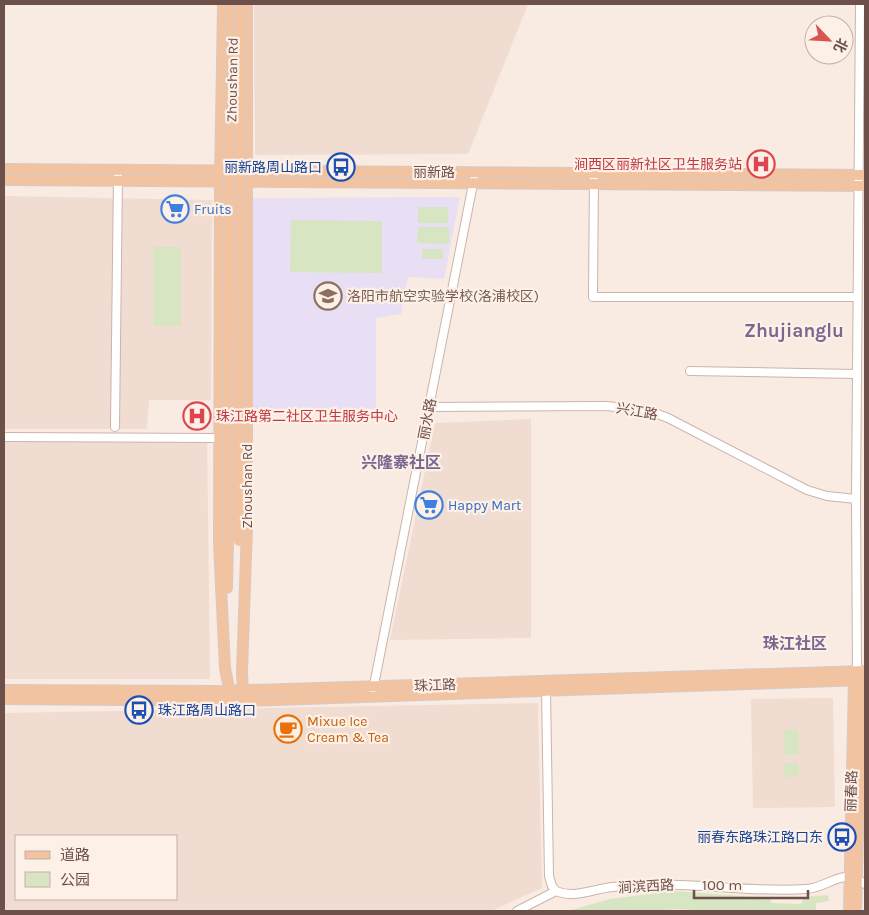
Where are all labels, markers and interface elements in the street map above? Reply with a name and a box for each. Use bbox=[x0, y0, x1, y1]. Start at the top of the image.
north arrow bbox=[804, 15, 854, 65]
text: 北 bbox=[830, 35, 851, 55]
street label: Zhoushan Rd bbox=[223, 37, 242, 123]
hospital icon: 涧西区丽新社区卫生服务站 bbox=[746, 149, 776, 179]
bus stop icon: 丽新路周山路口 bbox=[326, 152, 356, 182]
place label: 涧西区丽新社区卫生服务站 bbox=[574, 156, 742, 173]
place label: 丽新路周山路口 bbox=[224, 159, 322, 176]
street label: 丽新路 bbox=[413, 164, 455, 181]
supermarket icon: Fruits bbox=[160, 194, 190, 224]
place label: Fruits bbox=[194, 201, 232, 218]
school or university icon: 洛阳市航空实验学校(洛浦校区) bbox=[313, 281, 343, 311]
place label: 洛阳市航空实验学校(洛浦校区) bbox=[347, 288, 539, 305]
district label: Zhujianglu bbox=[744, 320, 844, 342]
street label: 丽水路 bbox=[415, 397, 440, 441]
street label: 兴江路 bbox=[615, 399, 659, 424]
hospital icon: 珠江路第二社区卫生服务中心 bbox=[182, 401, 212, 431]
place label: 珠江路第二社区卫生服务中心 bbox=[216, 408, 398, 425]
street label: Zhoushan Rd bbox=[239, 443, 256, 529]
district label: 兴隆寨社区 bbox=[361, 453, 441, 472]
supermarket icon: Happy Mart bbox=[414, 490, 444, 520]
place label: Happy Mart bbox=[448, 497, 521, 514]
district label: 珠江社区 bbox=[763, 634, 827, 653]
street label: 珠江路 bbox=[414, 676, 456, 695]
bus stop icon: 珠江路周山路口 bbox=[124, 695, 154, 725]
place label: 珠江路周山路口 bbox=[158, 702, 256, 719]
place label: Mixue Ice Cream & Tea bbox=[307, 713, 389, 746]
cafe icon: Mixue Ice Cream & Tea bbox=[273, 714, 303, 744]
street label: 丽春路 bbox=[842, 770, 861, 812]
bus stop icon: 丽春东路珠江路口东 bbox=[827, 822, 857, 852]
place label: 丽春东路珠江路口东 bbox=[697, 829, 823, 846]
legend bbox=[15, 835, 178, 900]
text: 道路 bbox=[60, 846, 90, 864]
scale bar bbox=[694, 868, 808, 900]
text: 公园 bbox=[60, 871, 90, 889]
text: 100 m bbox=[702, 876, 742, 894]
street label: 涧滨西路 bbox=[618, 877, 674, 896]

